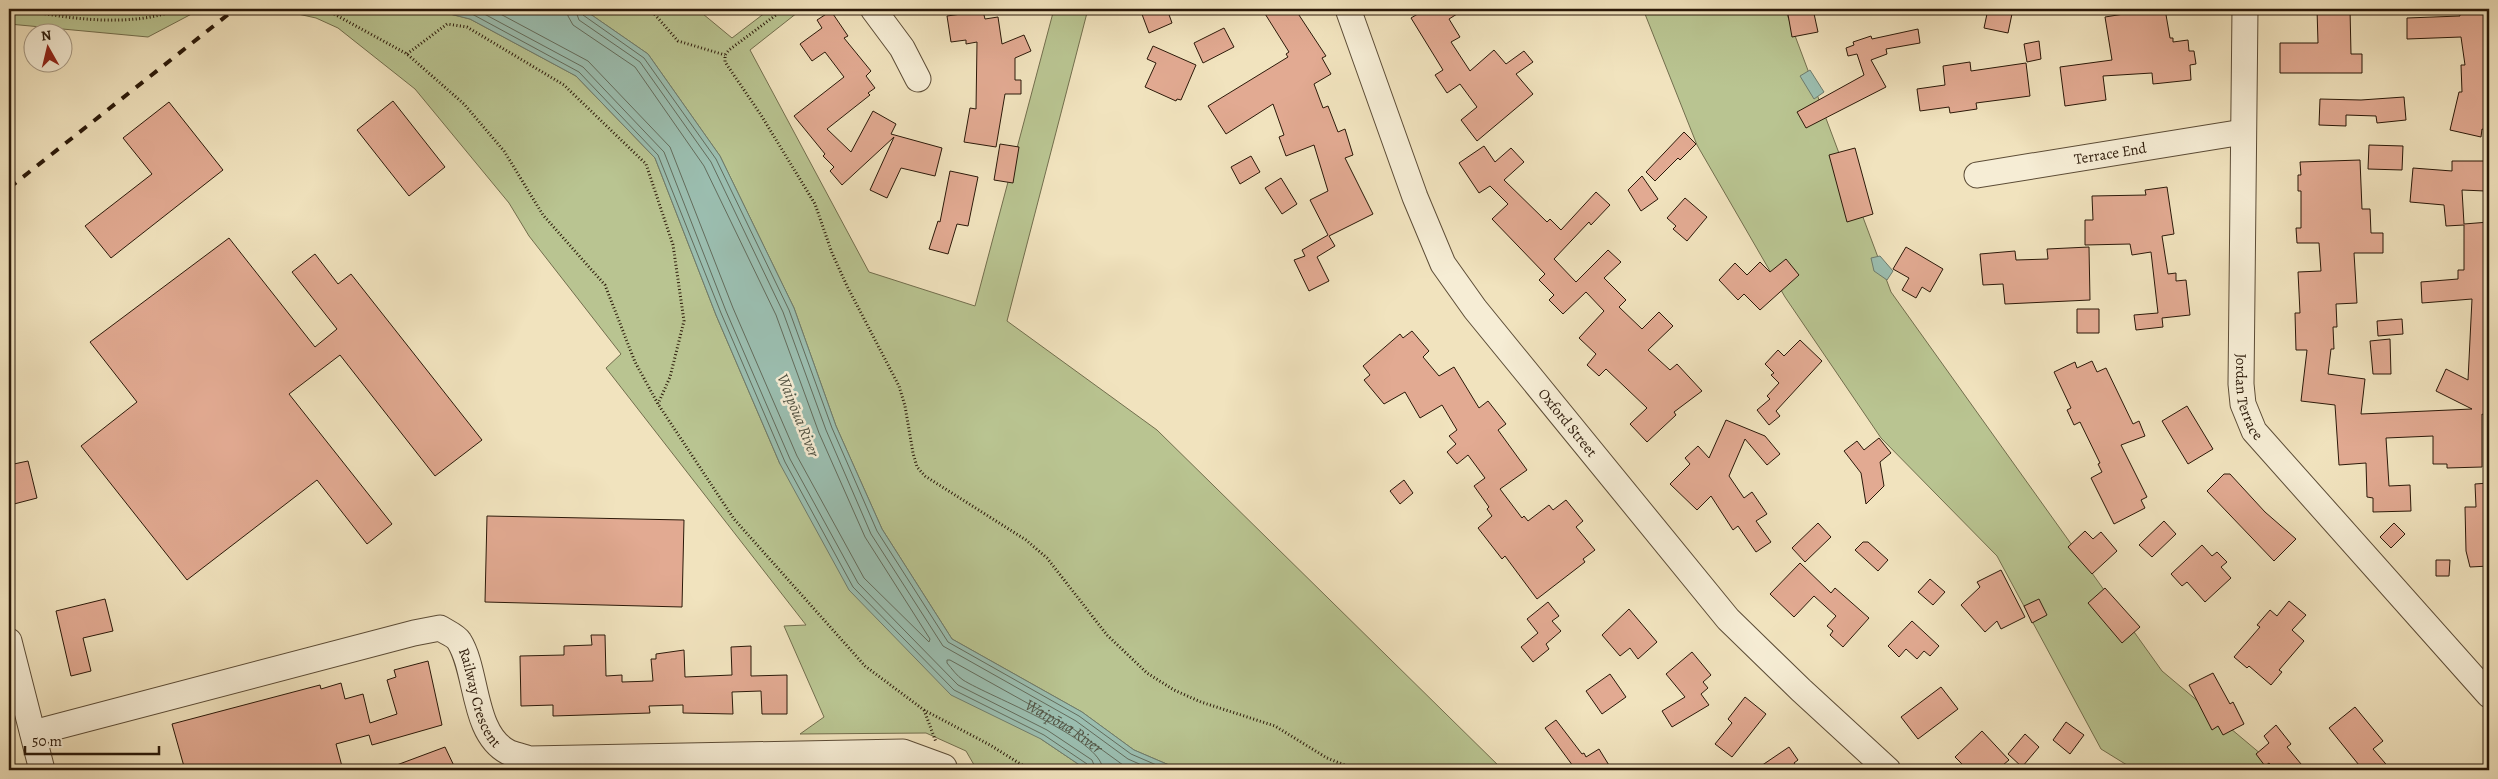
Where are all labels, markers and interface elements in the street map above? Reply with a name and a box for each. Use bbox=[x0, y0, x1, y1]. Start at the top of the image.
north arrow bbox=[22, 22, 72, 72]
text: N bbox=[40, 26, 53, 46]
street label: Terrace End bbox=[2073, 138, 2149, 169]
street label: Jordan Terrace bbox=[2231, 353, 2268, 445]
water label: Waipōua River bbox=[771, 371, 825, 461]
street label: Oxford Street bbox=[1534, 384, 1602, 461]
street label: Railway Crescent bbox=[454, 645, 506, 752]
water label: Waipōua River bbox=[1021, 694, 1107, 759]
scale bar bbox=[25, 724, 159, 756]
text: 50 m bbox=[32, 731, 62, 751]

